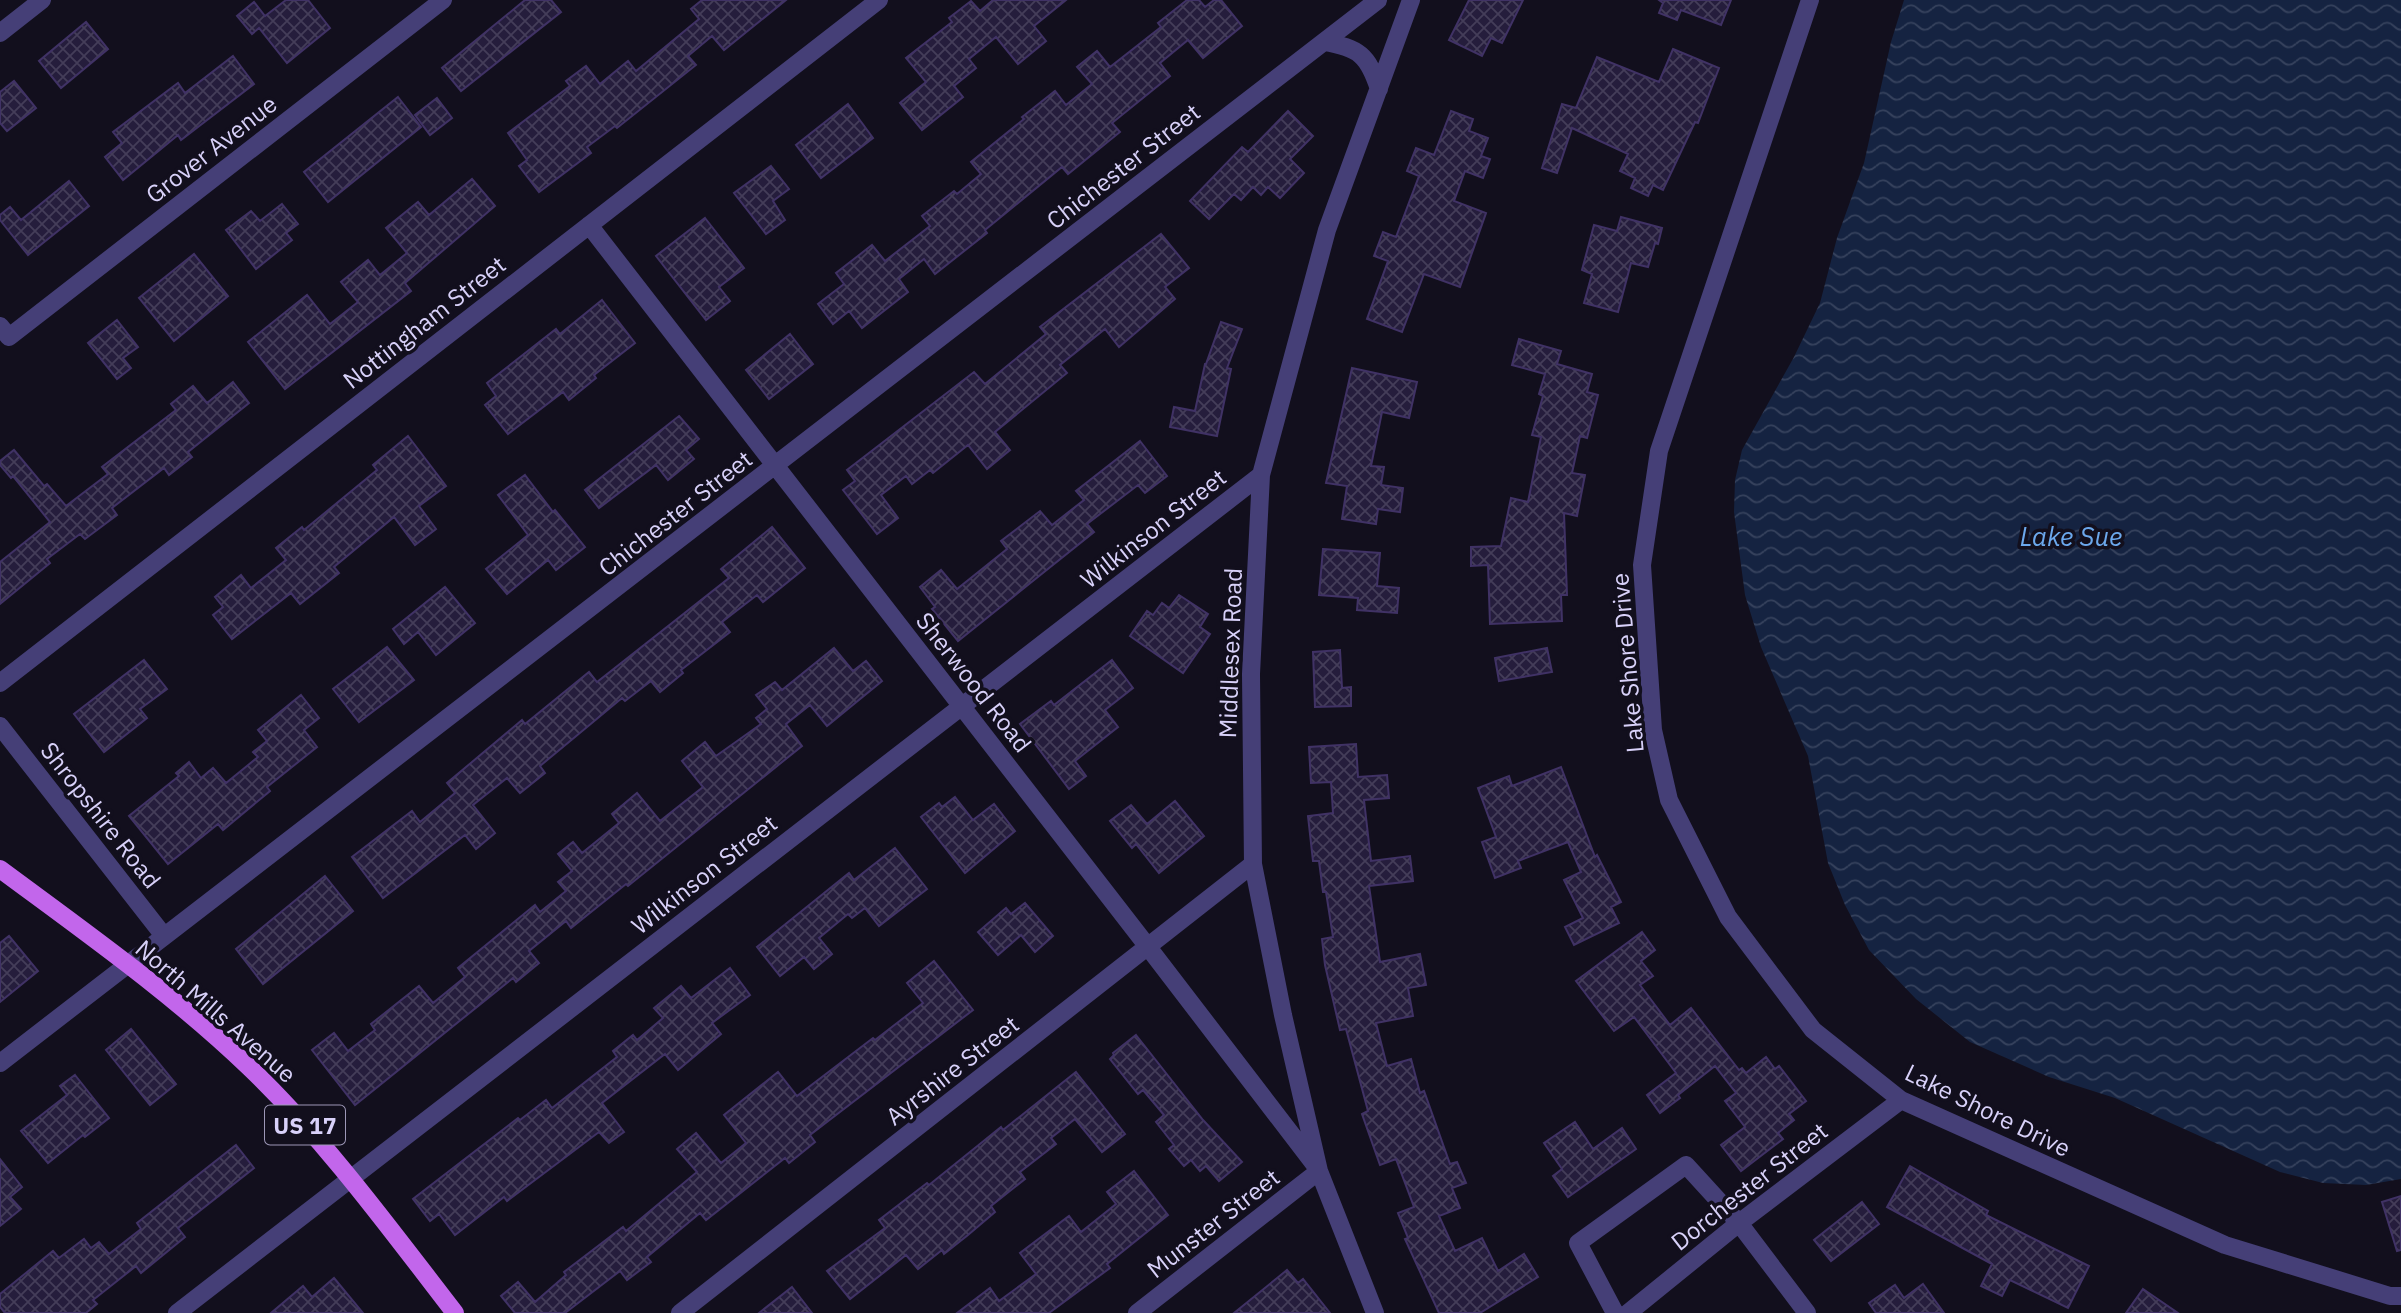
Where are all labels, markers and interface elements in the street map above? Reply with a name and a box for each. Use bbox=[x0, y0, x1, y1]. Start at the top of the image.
street label: Grover Avenue bbox=[139, 88, 283, 210]
street label: Chichester Street bbox=[1040, 96, 1206, 236]
street label: Nottingham Street bbox=[336, 248, 512, 396]
street label: Chichester Street bbox=[592, 443, 758, 583]
street label: Wilkinson Street bbox=[1074, 461, 1232, 595]
water label: Lake Sue bbox=[2020, 519, 2122, 553]
street label: Middlesex Road bbox=[1211, 567, 1249, 739]
street label: Lake Shore Drive bbox=[1603, 572, 1651, 754]
street label: Sherwood Road bbox=[909, 605, 1039, 759]
street label: Shropshire Road bbox=[34, 735, 168, 895]
street label: Wilkinson Street bbox=[625, 807, 783, 941]
street label: North Mills Avenue bbox=[129, 932, 303, 1090]
street label: Ayrshire Street bbox=[879, 1008, 1025, 1132]
street label: Lake Shore Drive bbox=[1900, 1056, 2076, 1164]
road number: US 17 bbox=[265, 1106, 345, 1144]
street label: Dorchester Street bbox=[1664, 1115, 1834, 1257]
street label: Munster Street bbox=[1140, 1161, 1286, 1285]

